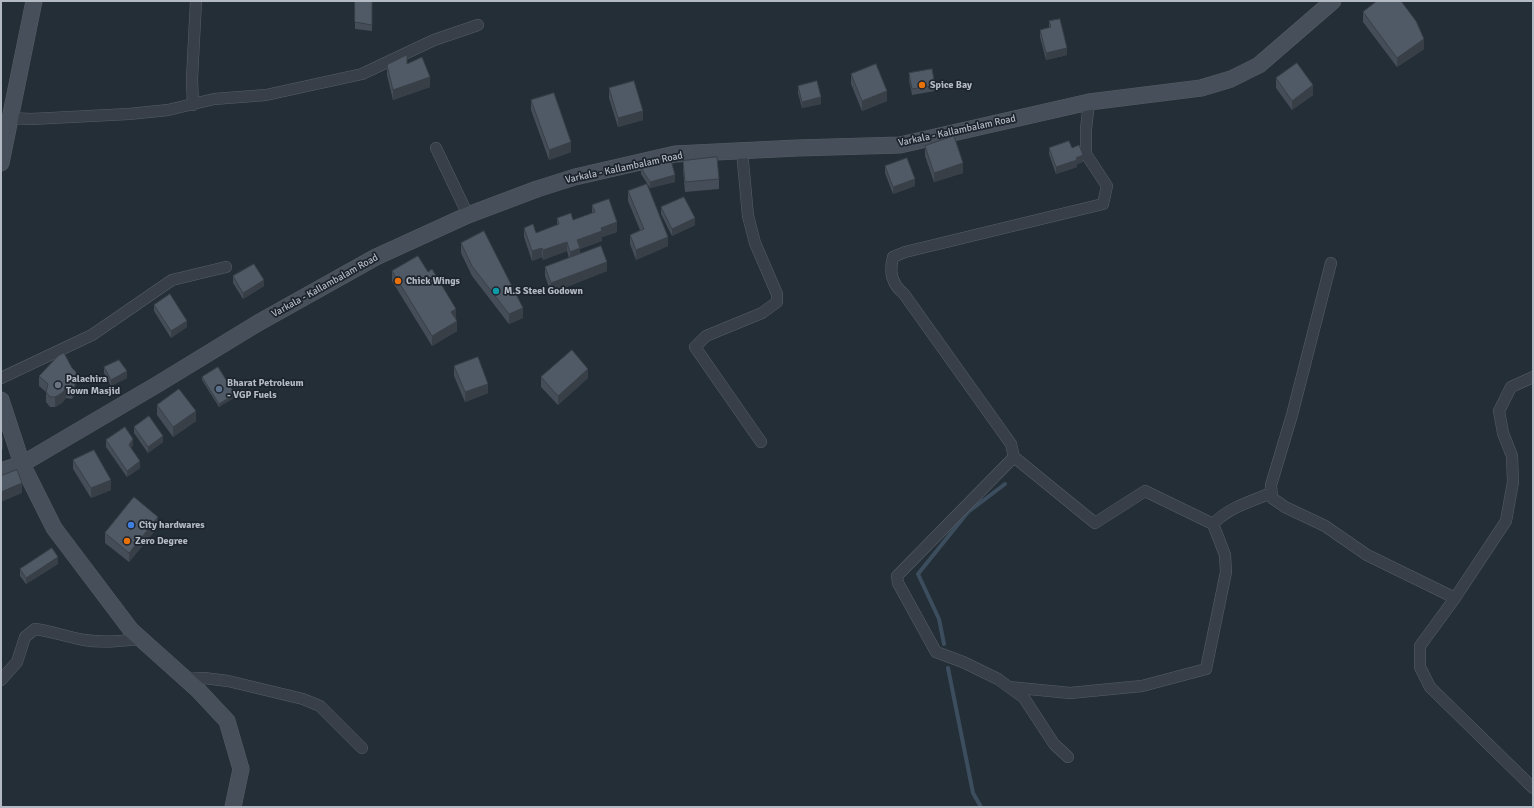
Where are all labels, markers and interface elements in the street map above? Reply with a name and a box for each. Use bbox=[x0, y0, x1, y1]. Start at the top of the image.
place label: Spice Bay bbox=[930, 79, 972, 91]
marker: Spice Bay bbox=[917, 80, 927, 90]
street label: Varkala - Kallambalam Road bbox=[897, 113, 1017, 149]
street label: Varkala - Kallambalam Road bbox=[564, 150, 684, 186]
street label: Varkala - Kallambalam Road bbox=[270, 252, 380, 320]
place label: Chick Wings bbox=[406, 275, 460, 287]
marker: Chick Wings bbox=[393, 276, 403, 286]
place label: M.S Steel Godown bbox=[504, 285, 583, 297]
marker: M.S Steel Godown bbox=[491, 286, 501, 296]
place label: Palachira Town Masjid bbox=[66, 373, 120, 396]
place label: Bharat Petroleum - VGP Fuels bbox=[227, 377, 304, 400]
marker: Palachira Town Masjid bbox=[53, 380, 63, 390]
marker: Bharat Petroleum - VGP Fuels bbox=[214, 384, 224, 394]
place label: City hardwares bbox=[139, 519, 205, 531]
marker: City hardwares bbox=[126, 520, 136, 530]
place label: Zero Degree bbox=[135, 535, 188, 547]
marker: Zero Degree bbox=[122, 536, 132, 546]

